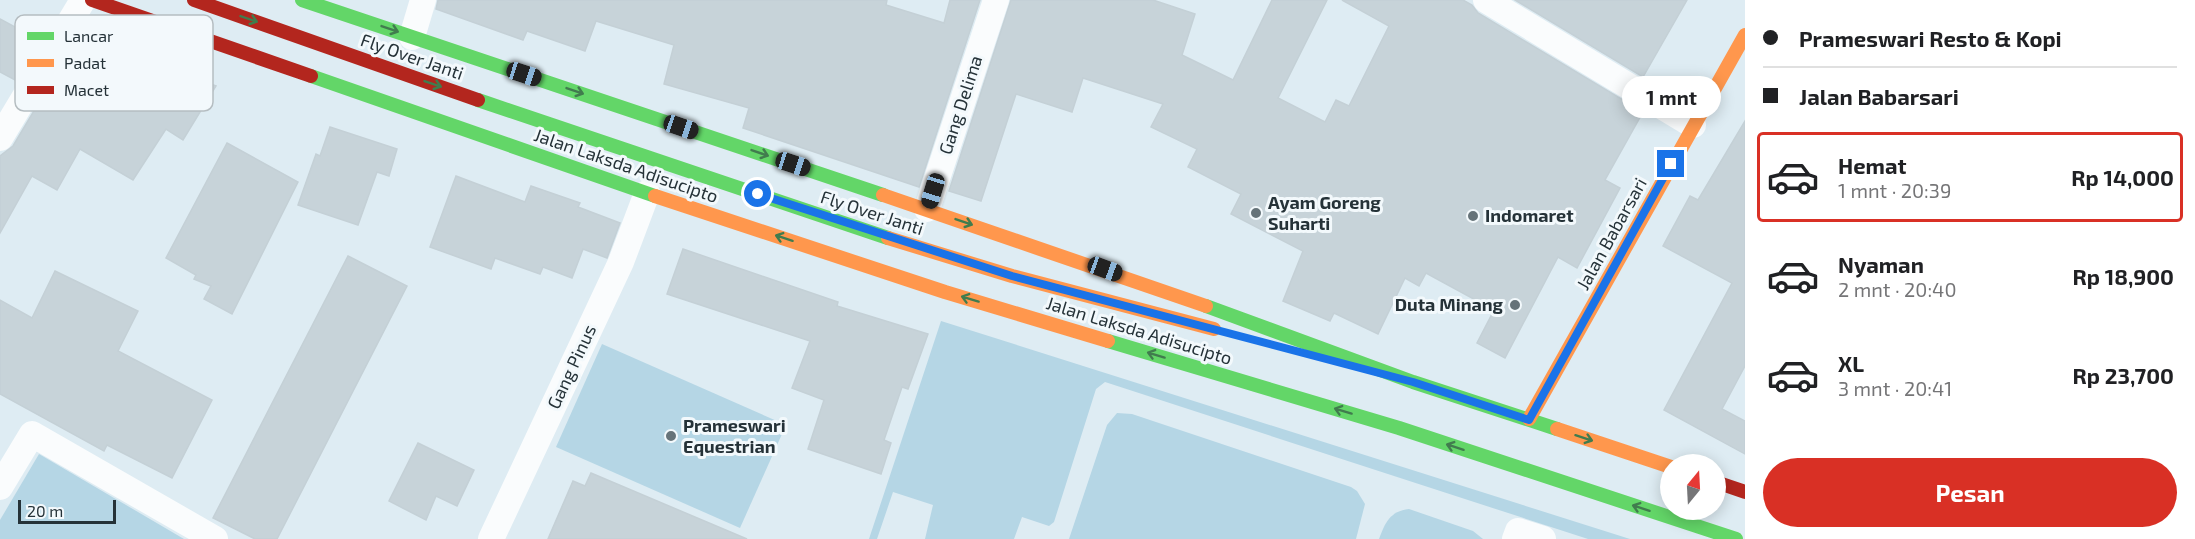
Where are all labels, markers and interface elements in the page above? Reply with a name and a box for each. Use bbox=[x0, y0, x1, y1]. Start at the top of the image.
legend bbox=[15, 15, 213, 111]
one-way arrow bbox=[240, 15, 258, 26]
one-way arrow bbox=[380, 25, 399, 36]
text: Prameswari Resto & Kopi bbox=[1799, 25, 2062, 51]
text: Lancar bbox=[64, 26, 114, 45]
street label: Fly Over Janti bbox=[358, 28, 467, 84]
street label: Gang Delima bbox=[934, 52, 986, 157]
text: Padat bbox=[64, 53, 106, 72]
car bbox=[504, 60, 544, 88]
callout: 1 mnt bbox=[1622, 77, 1720, 119]
text: Macet bbox=[64, 80, 109, 99]
one-way arrow bbox=[423, 80, 442, 91]
text: Jalan Babarsari bbox=[1799, 83, 1959, 109]
text: 1 mnt bbox=[1646, 85, 1697, 109]
one-way arrow bbox=[565, 87, 584, 98]
car bbox=[661, 113, 701, 141]
street label: Jalan Laksda Adisucipto bbox=[531, 123, 721, 207]
one-way arrow bbox=[750, 148, 769, 159]
car bbox=[773, 150, 813, 178]
route end bbox=[1657, 150, 1684, 177]
icon: car bbox=[1766, 150, 1820, 204]
text: Hemat bbox=[1838, 152, 1907, 178]
text: Rp 14,000 bbox=[2071, 164, 2174, 190]
car bbox=[919, 171, 947, 211]
street label: Jalan Babarsari bbox=[1571, 174, 1651, 293]
text: 1 mnt · 20:39 bbox=[1838, 178, 1951, 202]
route start bbox=[744, 180, 771, 207]
street label: Fly Over Janti bbox=[818, 185, 927, 239]
place label: Ayam Goreng Suharti bbox=[1268, 191, 1381, 234]
place label: Indomaret bbox=[1485, 204, 1574, 226]
marker: Ayam Goreng Suharti bbox=[1249, 206, 1263, 220]
marker: Indomaret bbox=[1466, 209, 1480, 223]
one-way arrow bbox=[954, 217, 973, 228]
one-way arrow bbox=[776, 232, 794, 243]
icon: car bbox=[1766, 249, 1820, 303]
text: Nyaman bbox=[1838, 251, 1924, 277]
car bbox=[1085, 254, 1125, 284]
text: Rp 18,900 bbox=[2073, 263, 2174, 289]
text: 2 mnt · 20:40 bbox=[1838, 277, 1956, 301]
street label: Jalan Laksda Adisucipto bbox=[1044, 291, 1235, 369]
one-way arrow bbox=[961, 293, 980, 304]
place label: Duta Minang bbox=[1395, 293, 1504, 315]
marker: Duta Minang bbox=[1508, 298, 1522, 312]
street label: Gang Pinus bbox=[542, 321, 600, 412]
icon: car bbox=[1766, 348, 1820, 402]
one-way arrow bbox=[1147, 349, 1166, 360]
text: XL bbox=[1838, 350, 1864, 376]
text: Rp 23,700 bbox=[2073, 362, 2174, 388]
text: 3 mnt · 20:41 bbox=[1838, 376, 1952, 400]
one-way arrow bbox=[1334, 405, 1353, 416]
place label: Prameswari Equestrian bbox=[683, 414, 786, 457]
marker: Prameswari Equestrian bbox=[664, 429, 678, 443]
one-way arrow bbox=[1574, 433, 1593, 444]
one-way arrow bbox=[1447, 440, 1465, 451]
north arrow bbox=[1660, 454, 1726, 520]
map controls bbox=[1660, 454, 1726, 520]
button: Pesan bbox=[1763, 458, 2177, 527]
scale bar bbox=[18, 497, 116, 524]
text: 20 m bbox=[27, 501, 63, 520]
one-way arrow bbox=[1632, 501, 1651, 512]

